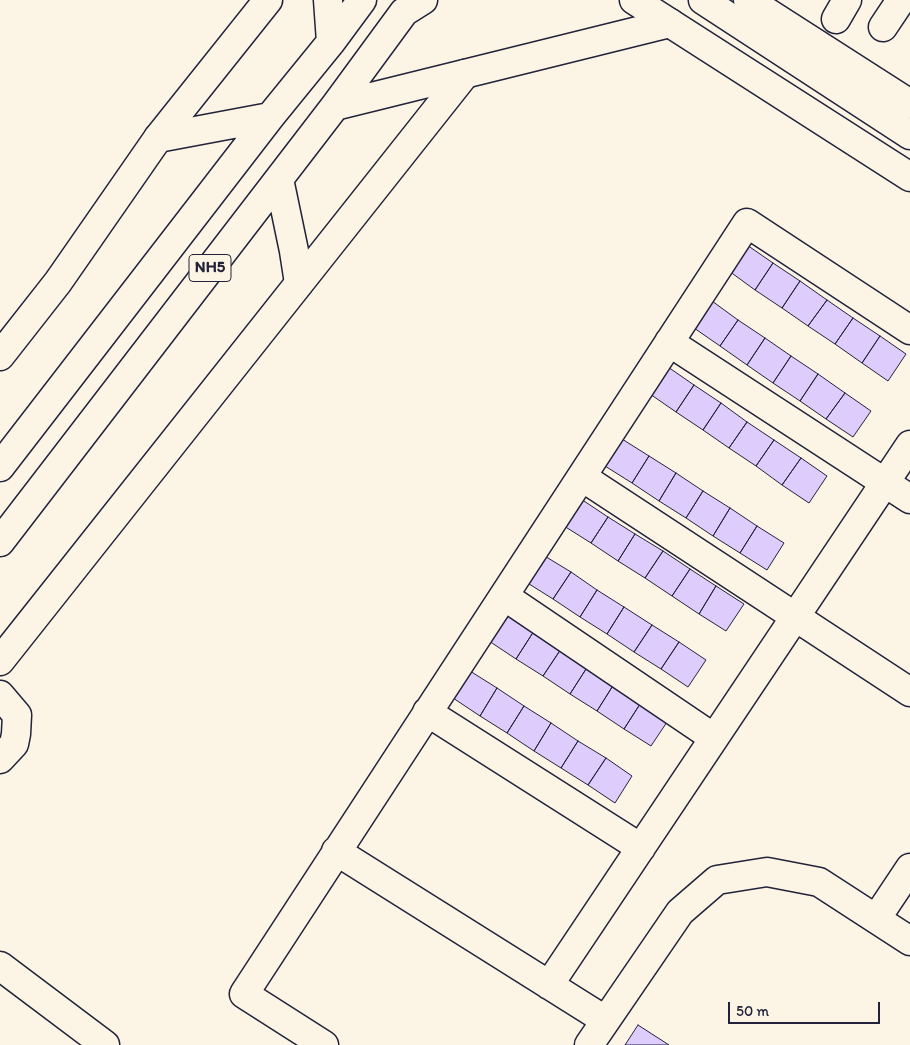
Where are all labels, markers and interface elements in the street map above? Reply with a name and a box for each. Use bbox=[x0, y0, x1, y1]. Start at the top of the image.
road number: NH5 bbox=[189, 254, 231, 282]
scale bar bbox=[730, 992, 882, 1024]
text: 50 m bbox=[736, 1002, 769, 1020]

